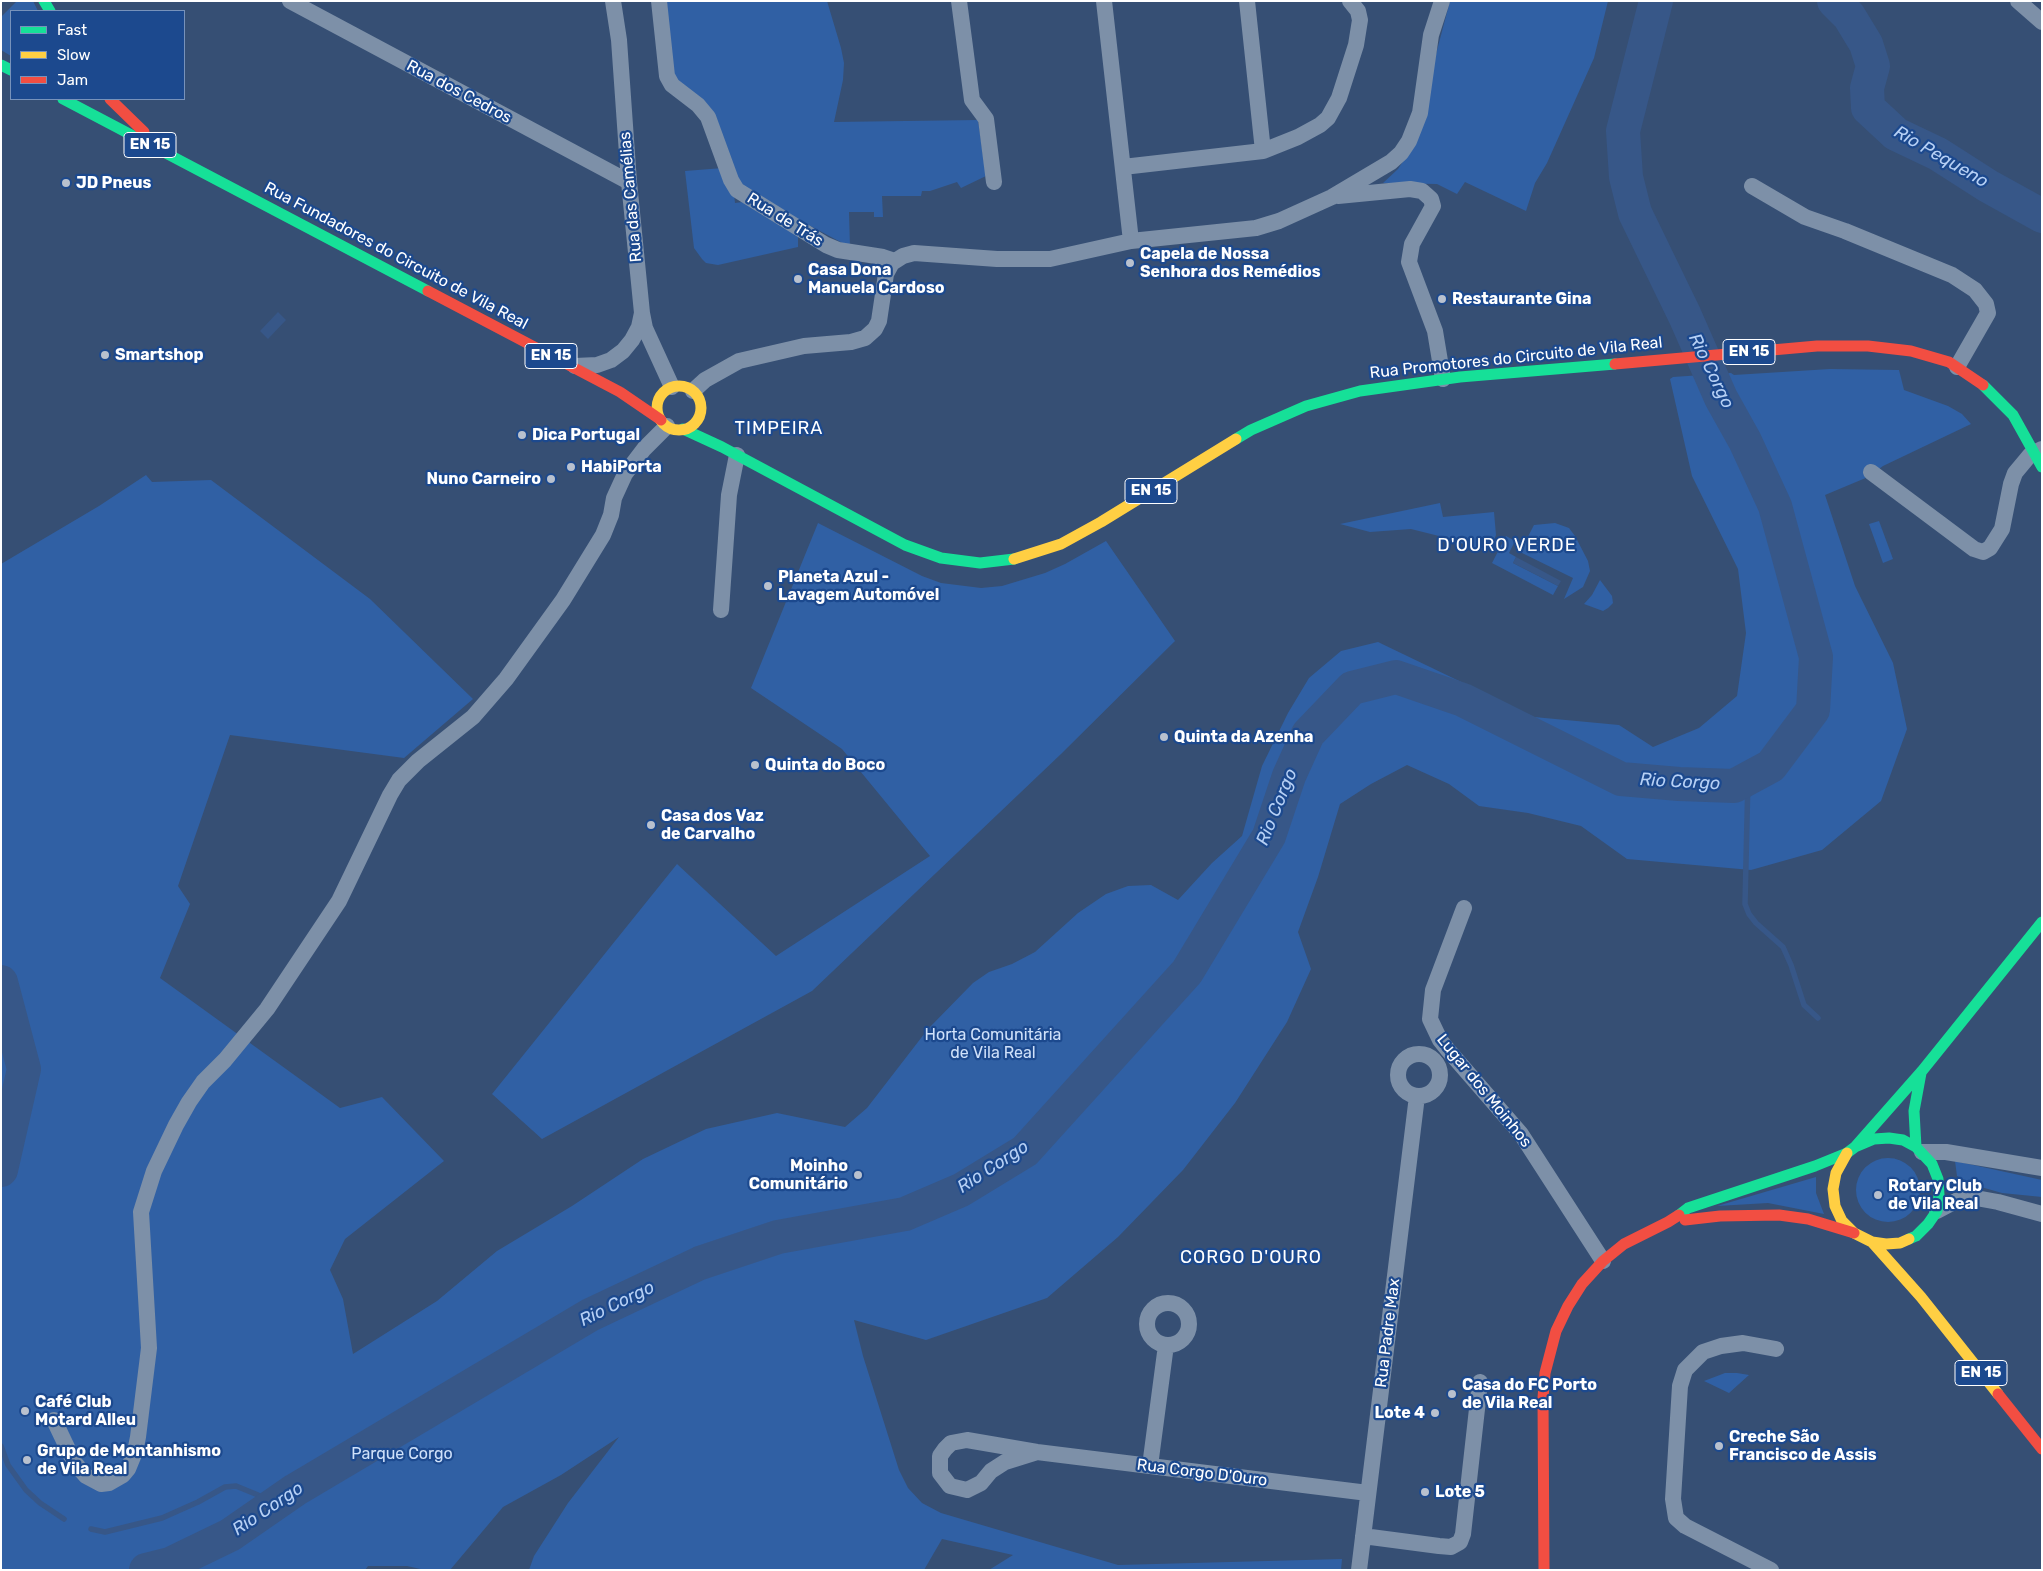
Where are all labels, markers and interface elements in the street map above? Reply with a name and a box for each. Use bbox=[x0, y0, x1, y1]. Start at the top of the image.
legend bbox=[10, 10, 185, 100]
text: Fast bbox=[57, 21, 87, 39]
text: Slow bbox=[57, 46, 90, 64]
street label: Rua dos Cedros bbox=[403, 56, 515, 128]
text: Jam bbox=[57, 71, 88, 89]
water label: Rio Pequeno bbox=[1890, 121, 1992, 193]
street label: Rua das Camélias bbox=[616, 131, 646, 263]
road number: EN 15 bbox=[124, 132, 176, 158]
place label: JD Pneus bbox=[76, 173, 151, 193]
marker: JD Pneus bbox=[60, 177, 72, 189]
street label: Rua Fundadores do Circuito de Vila Real bbox=[261, 178, 531, 334]
street label: Rua de Trás bbox=[743, 189, 827, 251]
place label: Capela de Nossa Senhora dos Remédios bbox=[1140, 244, 1321, 282]
marker: Capela de Nossa Senhora dos Remédios bbox=[1124, 257, 1136, 269]
place label: Casa Dona Manuela Cardoso bbox=[808, 260, 945, 298]
marker: Casa Dona Manuela Cardoso bbox=[792, 273, 804, 285]
place label: Restaurante Gina bbox=[1452, 289, 1591, 309]
marker: Restaurante Gina bbox=[1436, 293, 1448, 305]
water label: Rio Corgo bbox=[1684, 330, 1738, 412]
street label: Rua Promotores do Circuito de Vila Real bbox=[1369, 333, 1663, 383]
road number: EN 15 bbox=[1723, 340, 1775, 364]
road number: EN 15 bbox=[525, 344, 577, 368]
place label: Smartshop bbox=[115, 345, 204, 365]
marker: Smartshop bbox=[99, 349, 111, 361]
district label: TIMPEIRA bbox=[734, 418, 824, 440]
place label: Dica Portugal bbox=[532, 425, 640, 445]
marker: Dica Portugal bbox=[516, 429, 528, 441]
place label: HabiPorta bbox=[581, 457, 662, 477]
marker: HabiPorta bbox=[565, 461, 577, 473]
place label: Nuno Carneiro bbox=[426, 469, 541, 489]
marker: Nuno Carneiro bbox=[545, 473, 557, 485]
road number: EN 15 bbox=[1125, 478, 1177, 504]
district label: D'OURO VERDE bbox=[1436, 535, 1578, 557]
place label: Planeta Azul - Lavagem Automóvel bbox=[778, 567, 939, 605]
marker: Planeta Azul - Lavagem Automóvel bbox=[762, 580, 774, 592]
place label: Quinta da Azenha bbox=[1174, 727, 1314, 747]
marker: Quinta da Azenha bbox=[1158, 731, 1170, 743]
place label: Quinta do Boco bbox=[765, 755, 885, 775]
marker: Quinta do Boco bbox=[749, 759, 761, 771]
water label: Rio Corgo bbox=[1252, 765, 1302, 849]
water label: Rio Corgo bbox=[1639, 769, 1721, 795]
place label: Casa dos Vaz de Carvalho bbox=[661, 806, 764, 844]
marker: Casa dos Vaz de Carvalho bbox=[645, 819, 657, 831]
park label: Horta Comunitária de Vila Real bbox=[925, 1025, 1061, 1063]
street label: Lugar dos Moinhos bbox=[1432, 1031, 1536, 1151]
water label: Rio Corgo bbox=[953, 1136, 1033, 1198]
place label: Moinho Comunitário bbox=[749, 1156, 848, 1194]
marker: Moinho Comunitário bbox=[852, 1169, 864, 1181]
place label: Rotary Club de Vila Real bbox=[1888, 1176, 1982, 1214]
marker: Rotary Club de Vila Real bbox=[1872, 1189, 1884, 1201]
district label: CORGO D'OURO bbox=[1179, 1247, 1323, 1269]
water label: Rio Corgo bbox=[576, 1277, 658, 1331]
street label: Rua Padre Max bbox=[1372, 1277, 1404, 1389]
road number: EN 15 bbox=[1955, 1360, 2007, 1386]
place label: Casa do FC Porto de Vila Real bbox=[1462, 1375, 1597, 1413]
marker: Casa do FC Porto de Vila Real bbox=[1446, 1388, 1458, 1400]
place label: Café Club Motard Alleu bbox=[35, 1392, 136, 1430]
place label: Lote 4 bbox=[1374, 1403, 1425, 1423]
marker: Café Club Motard Alleu bbox=[19, 1405, 31, 1417]
marker: Lote 4 bbox=[1429, 1407, 1441, 1419]
place label: Creche São Francisco de Assis bbox=[1729, 1427, 1877, 1465]
marker: Creche São Francisco de Assis bbox=[1713, 1440, 1725, 1452]
place label: Grupo de Montanhismo de Vila Real bbox=[37, 1441, 221, 1479]
park label: Parque Corgo bbox=[351, 1444, 453, 1464]
marker: Grupo de Montanhismo de Vila Real bbox=[21, 1454, 33, 1466]
street label: Rua Corgo D'Ouro bbox=[1136, 1455, 1268, 1491]
water label: Rio Corgo bbox=[228, 1477, 308, 1541]
place label: Lote 5 bbox=[1435, 1482, 1485, 1502]
marker: Lote 5 bbox=[1419, 1486, 1431, 1498]

